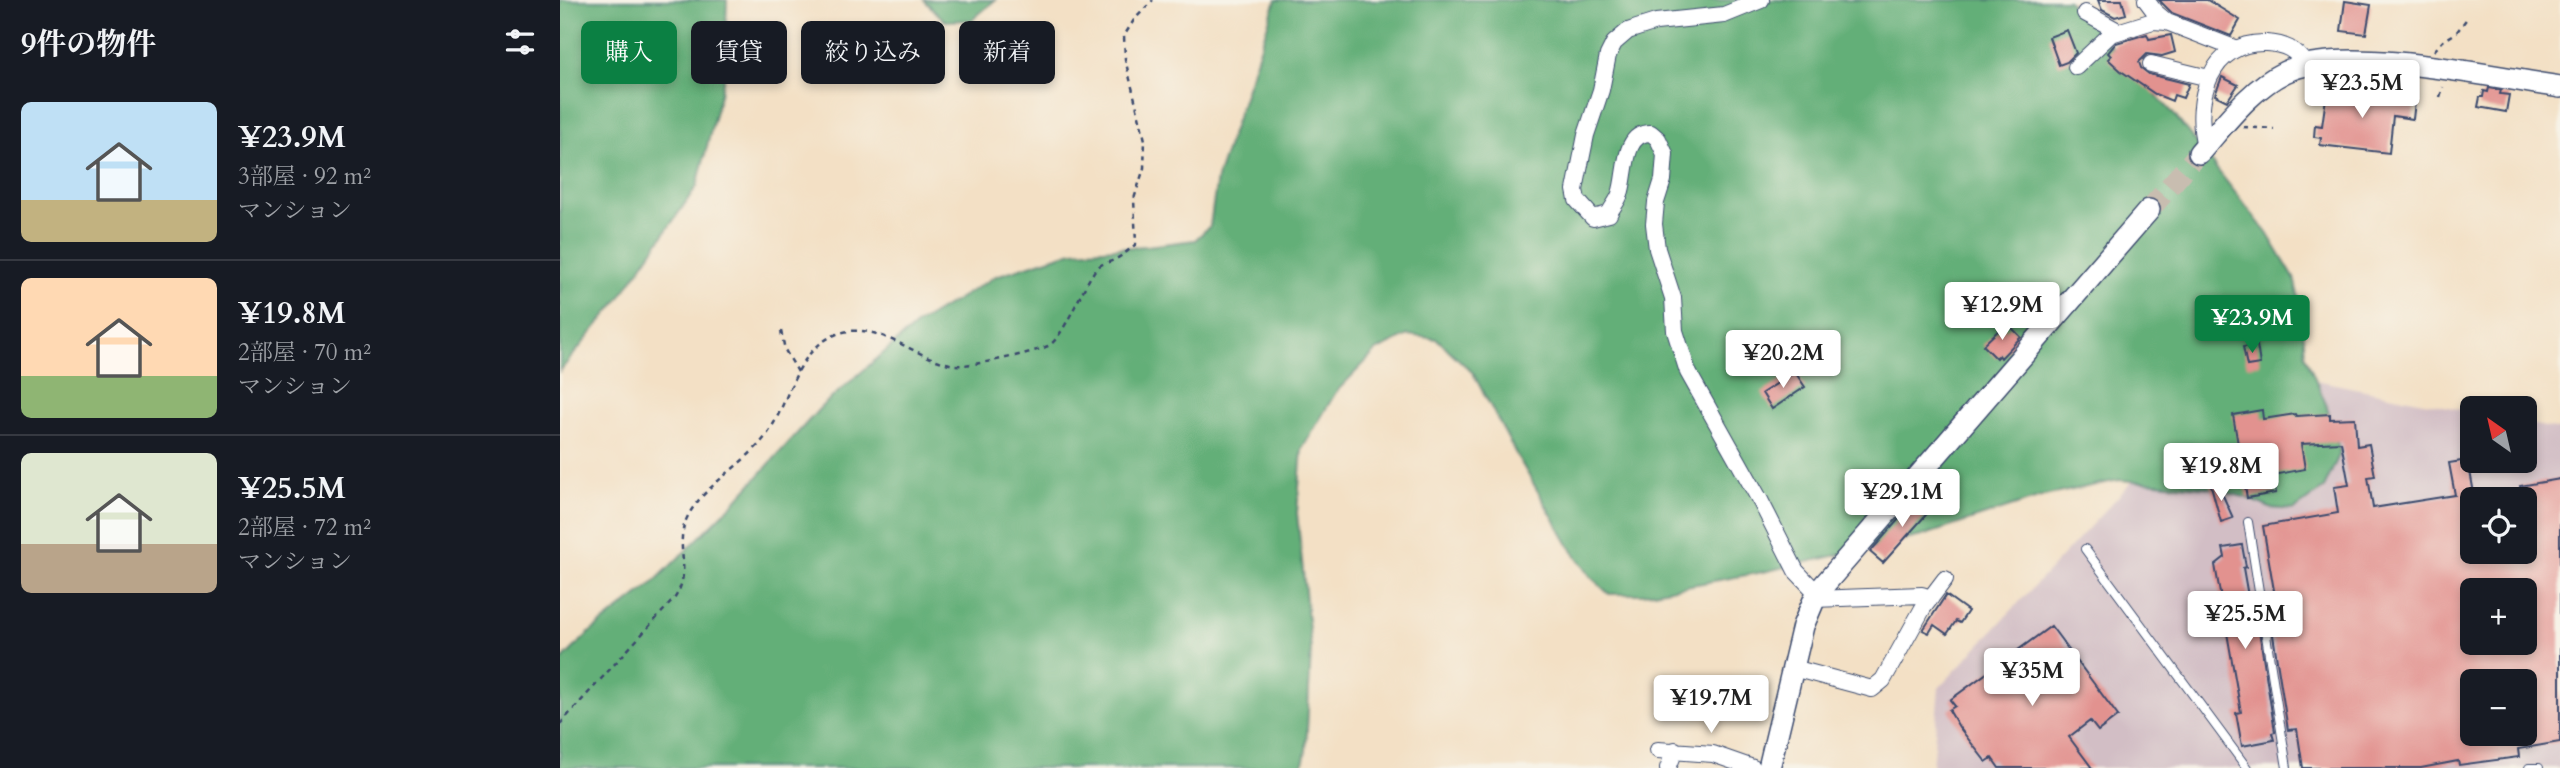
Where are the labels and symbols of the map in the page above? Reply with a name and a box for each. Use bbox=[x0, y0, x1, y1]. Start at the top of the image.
pin: ¥23.5M bbox=[2305, 60, 2419, 120]
pin: ¥12.9M bbox=[1945, 282, 2059, 342]
pin: ¥23.9M bbox=[2195, 296, 2309, 355]
pin: ¥20.2M bbox=[1726, 330, 1840, 390]
north arrow bbox=[2460, 396, 2538, 472]
pin: ¥19.8M bbox=[2164, 444, 2278, 503]
pin: ¥29.1M bbox=[1845, 470, 1959, 529]
pin: ¥25.5M bbox=[2188, 592, 2302, 651]
pin: ¥35M bbox=[1991, 648, 2073, 708]
pin: ¥19.7M bbox=[1654, 676, 1768, 735]

